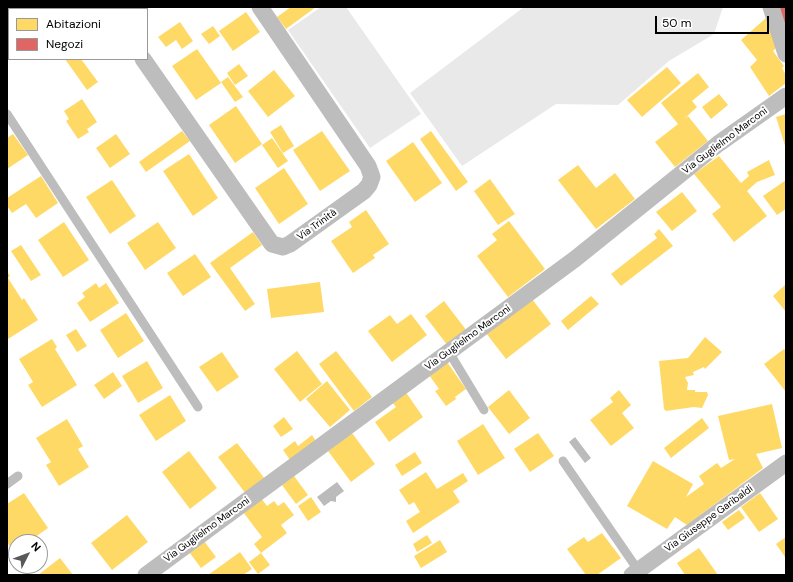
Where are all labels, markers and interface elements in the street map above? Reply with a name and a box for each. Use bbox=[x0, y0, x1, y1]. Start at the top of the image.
legend bbox=[8, 8, 148, 60]
scale bar bbox=[657, 8, 771, 34]
text: 50 m bbox=[662, 15, 691, 31]
text: Abitazioni bbox=[46, 16, 101, 32]
text: Negozi bbox=[46, 36, 83, 52]
street label: Via Guglielmo Marconi bbox=[680, 105, 770, 177]
street label: Via Trinità bbox=[295, 207, 339, 243]
street label: Via Guglielmo Marconi bbox=[423, 303, 513, 373]
street label: Via Giuseppe Garibaldi bbox=[663, 483, 755, 555]
street label: Via Guglielmo Marconi bbox=[162, 495, 252, 565]
north arrow bbox=[8, 534, 48, 574]
text: N bbox=[28, 539, 44, 554]

